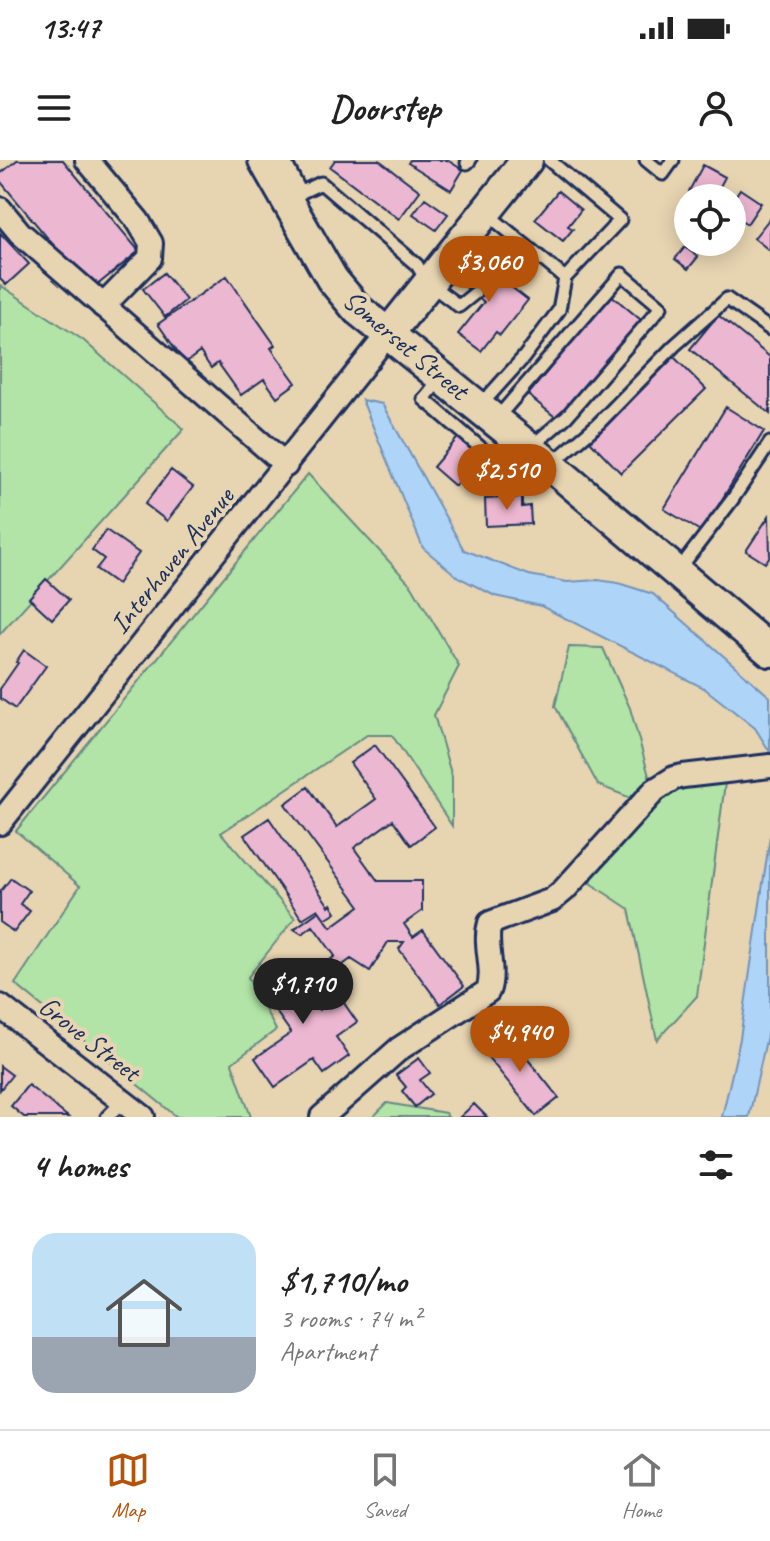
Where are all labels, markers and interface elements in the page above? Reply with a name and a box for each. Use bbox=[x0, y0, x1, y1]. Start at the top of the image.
text: 13:47 bbox=[40, 9, 100, 47]
text: Doorstep bbox=[330, 85, 440, 131]
icon: menu bbox=[32, 86, 76, 130]
icon: person bbox=[694, 86, 738, 130]
map controls bbox=[674, 184, 746, 256]
button: locate bbox=[674, 184, 746, 256]
pin: $3,060 bbox=[424, 236, 554, 304]
text: $3,060 bbox=[457, 245, 521, 278]
street label: Somerset Street bbox=[336, 282, 478, 409]
pin: $2,510 bbox=[442, 444, 572, 512]
text: $2,510 bbox=[475, 453, 539, 486]
street label: Interhaven Avenue bbox=[102, 479, 242, 641]
pin: $1,710 bbox=[238, 958, 368, 1026]
text: $1,710 bbox=[271, 967, 335, 1000]
street label: Grove Street bbox=[32, 988, 150, 1091]
pin: $4,940 bbox=[455, 1006, 585, 1074]
text: $4,940 bbox=[488, 1015, 552, 1048]
icon: filters bbox=[694, 1143, 738, 1187]
text: 4 homes bbox=[32, 1144, 128, 1187]
text: $1,710/mo bbox=[280, 1259, 407, 1302]
icon: home bbox=[96, 1265, 192, 1361]
text: 3 rooms · 74 m² bbox=[280, 1302, 421, 1335]
text: Apartment bbox=[280, 1335, 376, 1368]
tab: Map bbox=[106, 1448, 150, 1524]
tab: Saved bbox=[363, 1448, 407, 1524]
tab: Home bbox=[620, 1448, 664, 1524]

